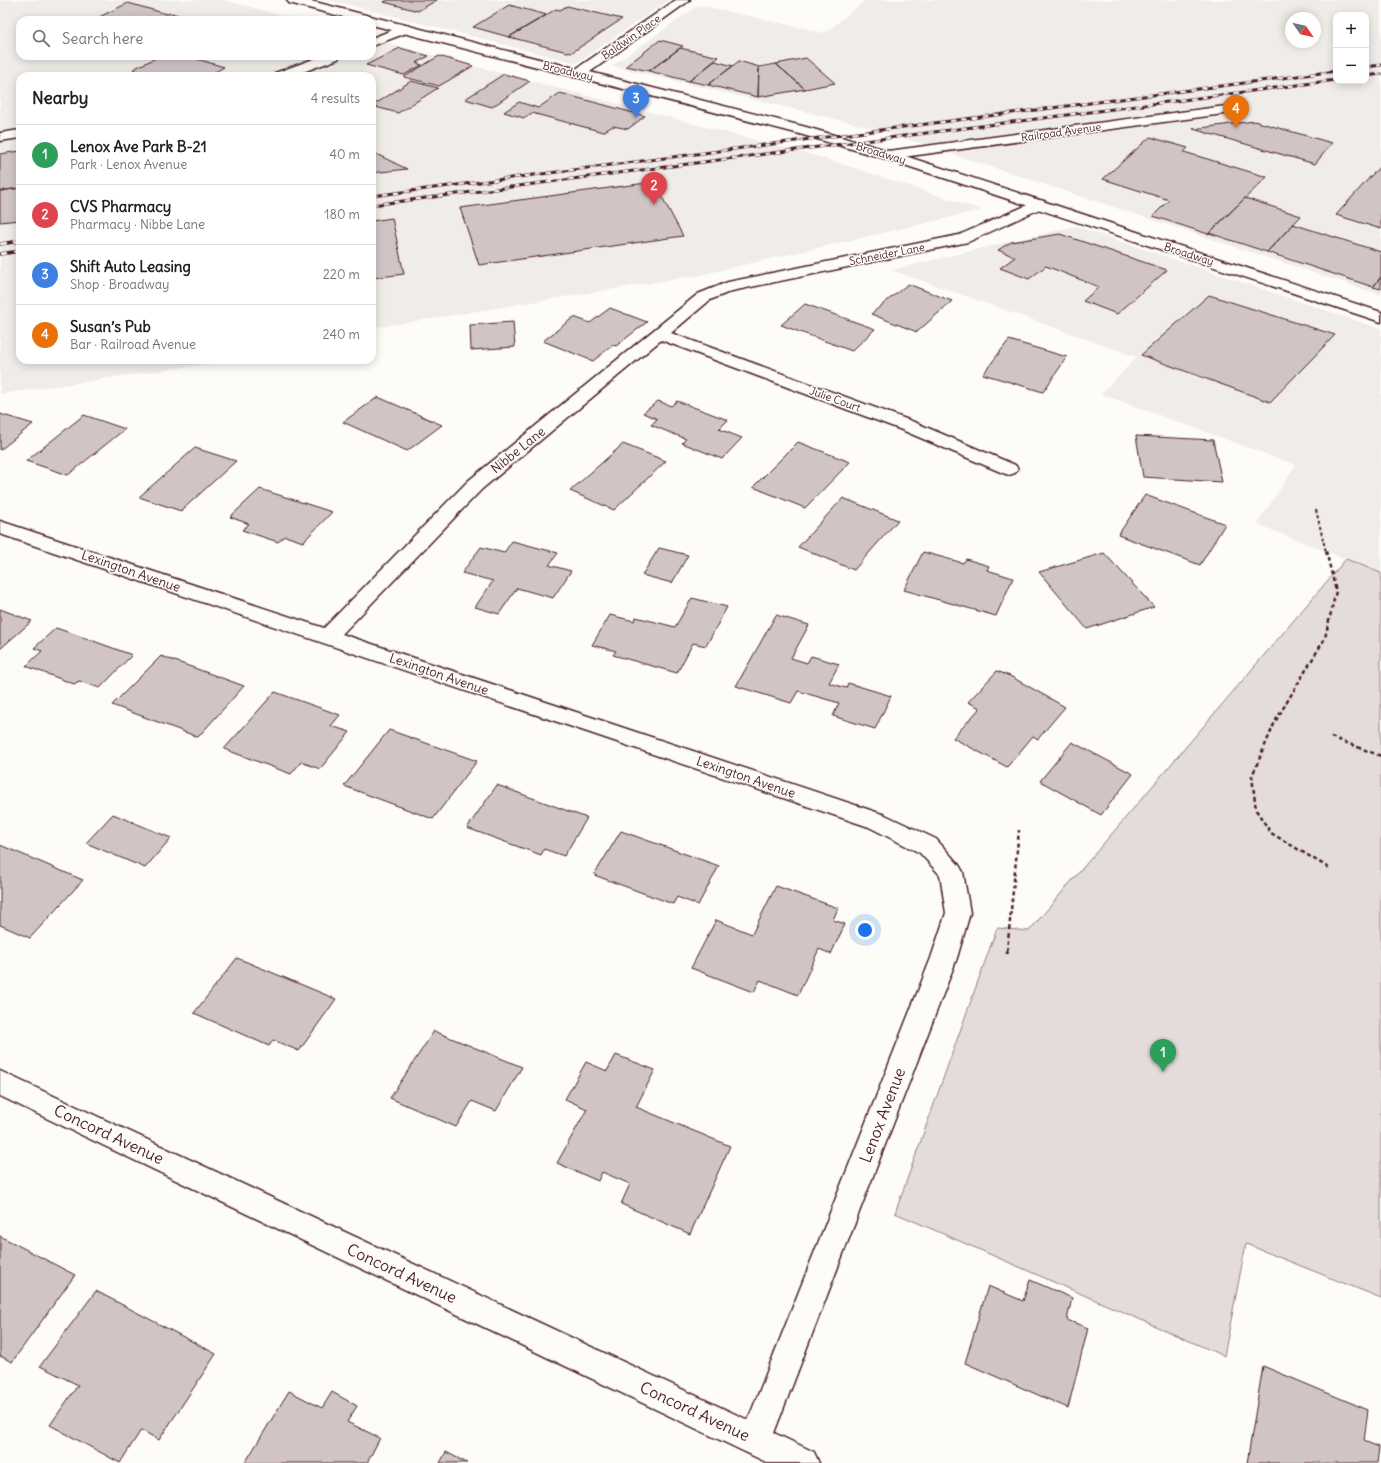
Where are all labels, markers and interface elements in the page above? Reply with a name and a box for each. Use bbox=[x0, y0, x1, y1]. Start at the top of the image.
street label: Baldwin Place bbox=[599, 11, 663, 63]
north arrow bbox=[1285, 12, 1321, 48]
map controls bbox=[1333, 12, 1369, 84]
button: + bbox=[1333, 12, 1369, 48]
search box bbox=[16, 16, 376, 60]
icon: search bbox=[30, 27, 52, 49]
text: Search here bbox=[62, 29, 143, 48]
button: − bbox=[1333, 48, 1369, 84]
street label: Broadway bbox=[541, 58, 595, 84]
pin: 3 bbox=[623, 85, 649, 118]
text: Nearby bbox=[32, 87, 88, 109]
text: 4 results bbox=[311, 90, 360, 107]
pin: 4 bbox=[1223, 95, 1249, 128]
street label: Railroad Avenue bbox=[1020, 119, 1102, 145]
text: Lenox Ave Park B-21 bbox=[70, 137, 207, 156]
street label: Broadway bbox=[854, 139, 908, 167]
text: 1 bbox=[42, 146, 48, 163]
text: 40 m bbox=[329, 146, 360, 163]
text: Park · Lenox Avenue bbox=[70, 156, 187, 173]
pin: 2 bbox=[641, 172, 667, 205]
text: CVS Pharmacy bbox=[70, 197, 171, 216]
text: 2 bbox=[41, 206, 49, 223]
text: 180 m bbox=[324, 206, 360, 223]
text: Pharmacy · Nibbe Lane bbox=[70, 216, 205, 233]
street label: Broadway bbox=[1162, 239, 1216, 269]
street label: Schneider Lane bbox=[848, 240, 926, 268]
text: Shift Auto Leasing bbox=[70, 257, 191, 276]
text: 3 bbox=[41, 266, 49, 283]
text: 220 m bbox=[323, 266, 360, 283]
text: Shop · Broadway bbox=[70, 276, 170, 293]
text: Susan’s Pub bbox=[70, 317, 151, 336]
text: 4 bbox=[41, 326, 49, 343]
text: 240 m bbox=[323, 326, 360, 343]
text: Bar · Railroad Avenue bbox=[70, 336, 196, 353]
street label: Julie Court bbox=[808, 383, 863, 415]
street label: Nibbe Lane bbox=[487, 423, 549, 477]
street label: Lexington Avenue bbox=[79, 546, 183, 596]
street label: Lexington Avenue bbox=[387, 649, 491, 699]
street label: Lexington Avenue bbox=[694, 752, 798, 802]
your location bbox=[855, 920, 875, 940]
pin: 1 bbox=[1150, 1039, 1176, 1072]
street label: Lenox Avenue bbox=[855, 1065, 909, 1165]
street label: Concord Avenue bbox=[51, 1100, 167, 1168]
street label: Concord Avenue bbox=[344, 1239, 460, 1307]
street label: Concord Avenue bbox=[637, 1377, 753, 1445]

